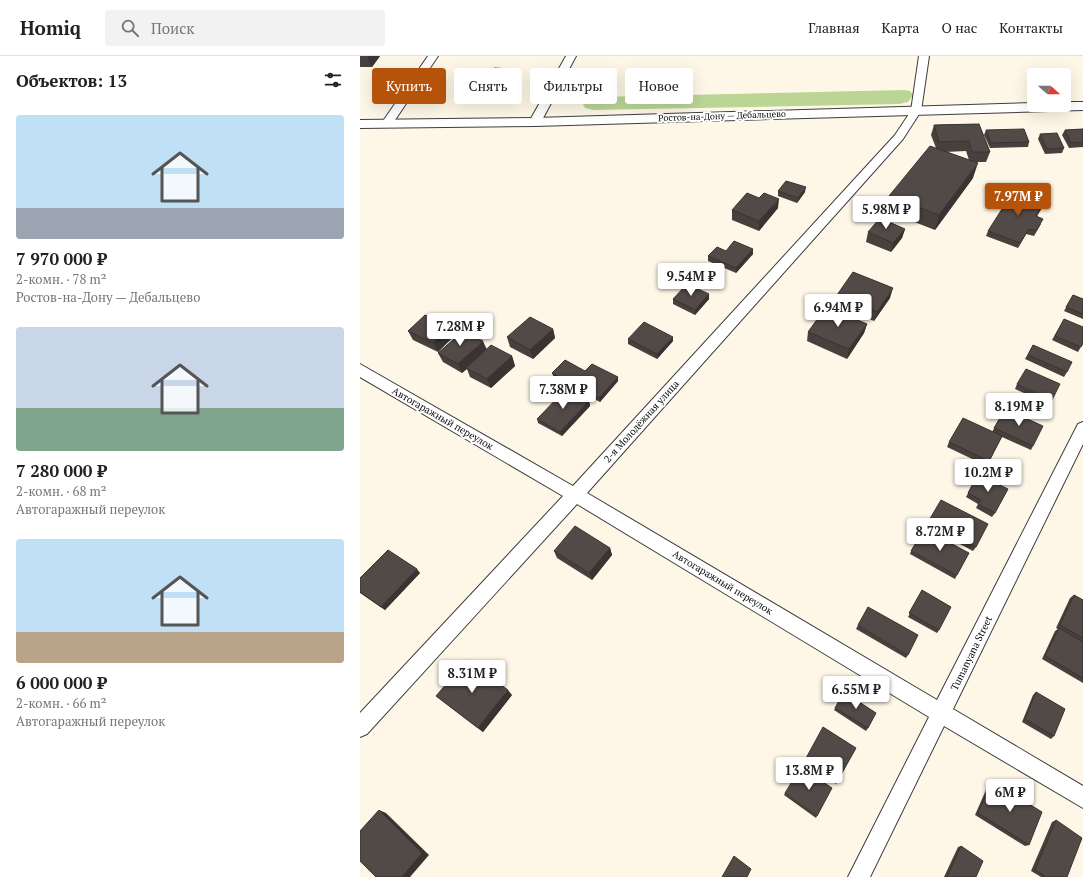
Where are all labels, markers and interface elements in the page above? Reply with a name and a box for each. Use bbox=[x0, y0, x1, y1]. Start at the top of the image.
search box bbox=[105, 10, 385, 46]
text: Homiq bbox=[20, 15, 81, 40]
icon: search bbox=[119, 17, 141, 39]
text: Поиск bbox=[151, 18, 194, 38]
text: Главная bbox=[808, 18, 860, 37]
text: Карта bbox=[882, 18, 919, 37]
text: О нас bbox=[941, 18, 977, 37]
text: Контакты bbox=[999, 18, 1063, 37]
chip: Купить bbox=[372, 68, 446, 104]
chip: Снять bbox=[454, 68, 522, 104]
chip: Фильтры bbox=[530, 68, 617, 104]
chip: Новое bbox=[625, 68, 693, 104]
north arrow bbox=[1027, 68, 1071, 112]
map controls bbox=[1027, 68, 1071, 112]
text: Объектов: 13 bbox=[16, 69, 127, 92]
icon: filters bbox=[322, 69, 344, 91]
street label: Ростов-на-Дону — Дебальцево bbox=[658, 108, 786, 124]
icon: home bbox=[144, 141, 216, 213]
pin: 7.97M ₽ bbox=[981, 183, 1055, 217]
text: 7.97M ₽ bbox=[994, 187, 1042, 205]
pin: 5.98M ₽ bbox=[849, 196, 923, 230]
text: 5.98M ₽ bbox=[862, 200, 910, 218]
text: 7 970 000 ₽ bbox=[16, 247, 107, 270]
pin: 9.54M ₽ bbox=[654, 263, 728, 297]
text: 9.54M ₽ bbox=[667, 267, 715, 285]
text: 2-комн. · 78 m² bbox=[16, 270, 106, 288]
text: Ростов-на-Дону — Дебальцево bbox=[16, 288, 200, 306]
pin: 6.94M ₽ bbox=[801, 294, 875, 328]
text: 6.94M ₽ bbox=[814, 298, 862, 316]
pin: 7.28M ₽ bbox=[423, 313, 497, 347]
text: 7.28M ₽ bbox=[436, 317, 484, 335]
icon: home bbox=[144, 353, 216, 425]
pin: 7.38M ₽ bbox=[526, 376, 600, 410]
street label: 2-я Молодёжная улица bbox=[601, 378, 682, 465]
text: 7.38M ₽ bbox=[539, 380, 587, 398]
street label: Автогаражный переулок bbox=[390, 384, 496, 453]
pin: 8.19M ₽ bbox=[982, 393, 1056, 427]
text: 8.19M ₽ bbox=[995, 397, 1043, 415]
text: 7 280 000 ₽ bbox=[16, 459, 107, 482]
pin: 10.2M ₽ bbox=[951, 459, 1025, 493]
text: 10.2M ₽ bbox=[964, 463, 1012, 481]
text: 2-комн. · 68 m² bbox=[16, 482, 106, 500]
text: Автогаражный переулок bbox=[16, 500, 165, 518]
pin: 8.72M ₽ bbox=[903, 518, 977, 552]
text: 8.72M ₽ bbox=[916, 522, 964, 540]
street label: Автогаражный переулок bbox=[670, 547, 776, 618]
icon: home bbox=[144, 565, 216, 637]
street label: Tumanyana Street bbox=[948, 614, 995, 693]
pin: 8.31M ₽ bbox=[435, 660, 509, 694]
text: 8.31M ₽ bbox=[448, 664, 496, 682]
text: 6 000 000 ₽ bbox=[16, 671, 107, 694]
pin: 6.55M ₽ bbox=[819, 676, 893, 710]
text: 6.55M ₽ bbox=[832, 680, 880, 698]
text: 2-комн. · 66 m² bbox=[16, 694, 106, 712]
text: Автогаражный переулок bbox=[16, 712, 165, 730]
pin: 13.8M ₽ bbox=[772, 757, 846, 791]
text: 13.8M ₽ bbox=[785, 761, 833, 779]
pin: 6M ₽ bbox=[986, 779, 1034, 813]
text: 6M ₽ bbox=[995, 783, 1025, 801]

